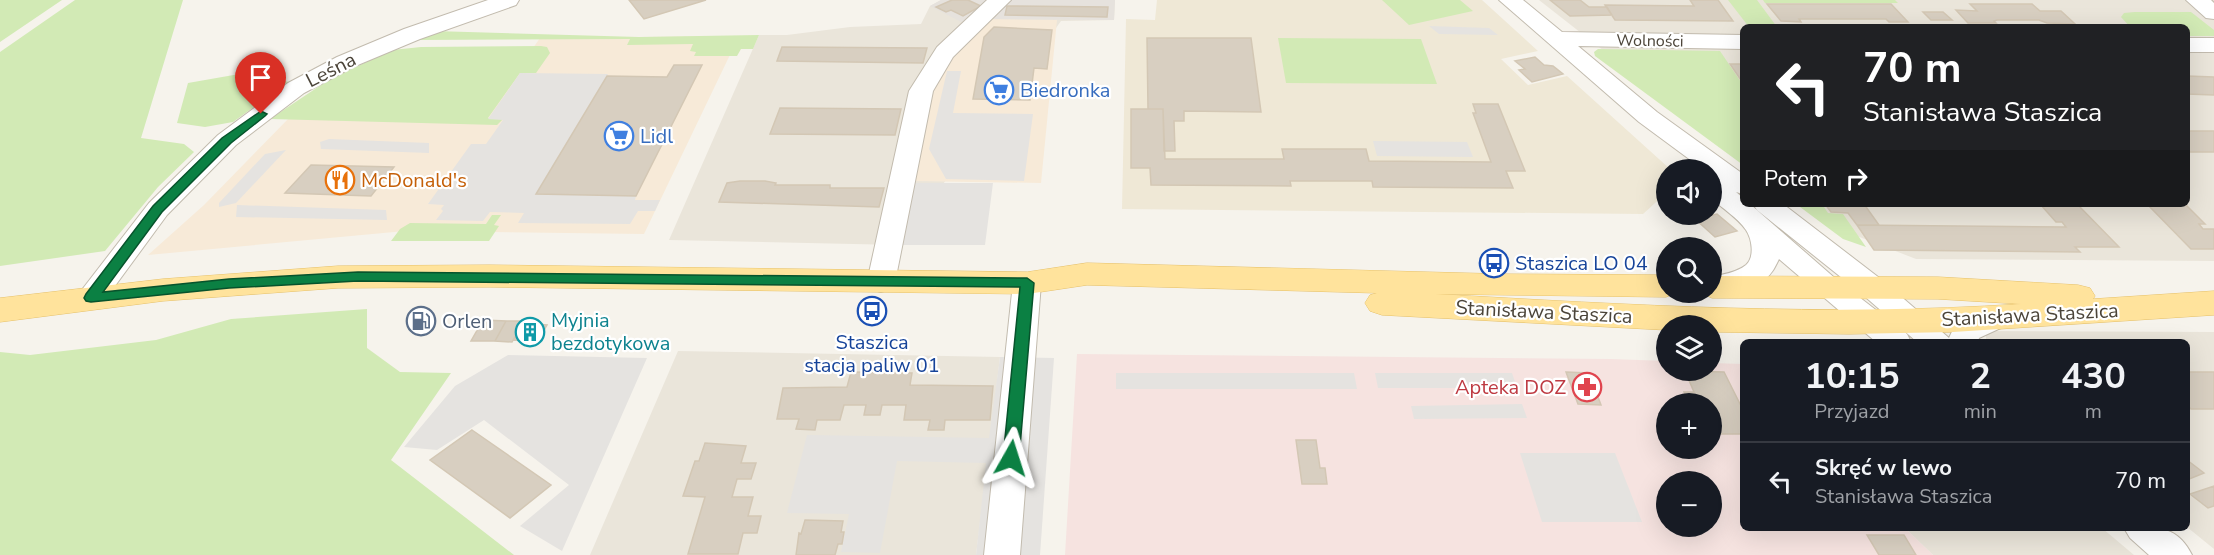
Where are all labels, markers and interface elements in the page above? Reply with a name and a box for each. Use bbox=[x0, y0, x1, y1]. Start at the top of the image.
street label: Wolności bbox=[1616, 29, 1684, 53]
text: 70 m bbox=[1863, 40, 1962, 97]
street label: Leśna bbox=[301, 46, 361, 94]
icon: left bbox=[1764, 48, 1842, 126]
pin bbox=[235, 52, 286, 114]
icon: arrive bbox=[244, 61, 277, 94]
supermarket icon: Biedronka bbox=[983, 74, 1015, 106]
place label: Biedronka bbox=[1020, 77, 1110, 104]
text: Stanisława Staszica bbox=[1863, 94, 2102, 131]
supermarket icon: Lidl bbox=[603, 120, 635, 152]
place label: Lidl bbox=[640, 123, 673, 150]
map controls bbox=[1656, 159, 1722, 537]
button: sound bbox=[1656, 159, 1722, 225]
icon: right bbox=[1840, 162, 1873, 195]
restaurant icon: McDonald's bbox=[324, 164, 356, 196]
text: Potem bbox=[1764, 164, 1828, 194]
place label: McDonald's bbox=[361, 167, 467, 194]
button: search bbox=[1656, 237, 1722, 303]
bus stop icon: Staszica LO 04 bbox=[1478, 247, 1510, 279]
place label: Staszica LO 04 bbox=[1515, 250, 1648, 277]
street label: Stanisława Staszica bbox=[1455, 294, 1633, 330]
bus stop icon: Staszica stacja paliw 01 bbox=[856, 295, 888, 327]
street label: Stanisława Staszica bbox=[1941, 297, 2119, 333]
fuel station icon: Orlen bbox=[405, 305, 437, 337]
place label: Myjnia bezdotykowa bbox=[551, 307, 670, 357]
place label: Orlen bbox=[442, 308, 492, 335]
button: layers bbox=[1656, 315, 1722, 381]
building icon: Myjnia bezdotykowa bbox=[514, 316, 546, 348]
place label: Staszica stacja paliw 01 bbox=[804, 329, 940, 379]
text: 10:15 bbox=[1804, 352, 1900, 401]
text: 2 bbox=[1969, 352, 1991, 401]
text: 430 bbox=[2061, 352, 2126, 401]
pharmacy icon: Apteka DOZ bbox=[1571, 371, 1603, 403]
place label: Apteka DOZ bbox=[1455, 374, 1566, 401]
button: + bbox=[1656, 393, 1722, 459]
text: Przyjazd bbox=[1814, 398, 1889, 425]
text: min bbox=[1964, 398, 1997, 425]
text: m bbox=[2085, 398, 2102, 425]
position arrow bbox=[979, 426, 1043, 490]
text: Skręć w lewo bbox=[1815, 453, 1952, 483]
icon: left bbox=[1764, 465, 1797, 498]
text: 70 m bbox=[2115, 466, 2166, 496]
button: − bbox=[1656, 471, 1722, 537]
text: Stanisława Staszica bbox=[1815, 483, 1992, 510]

